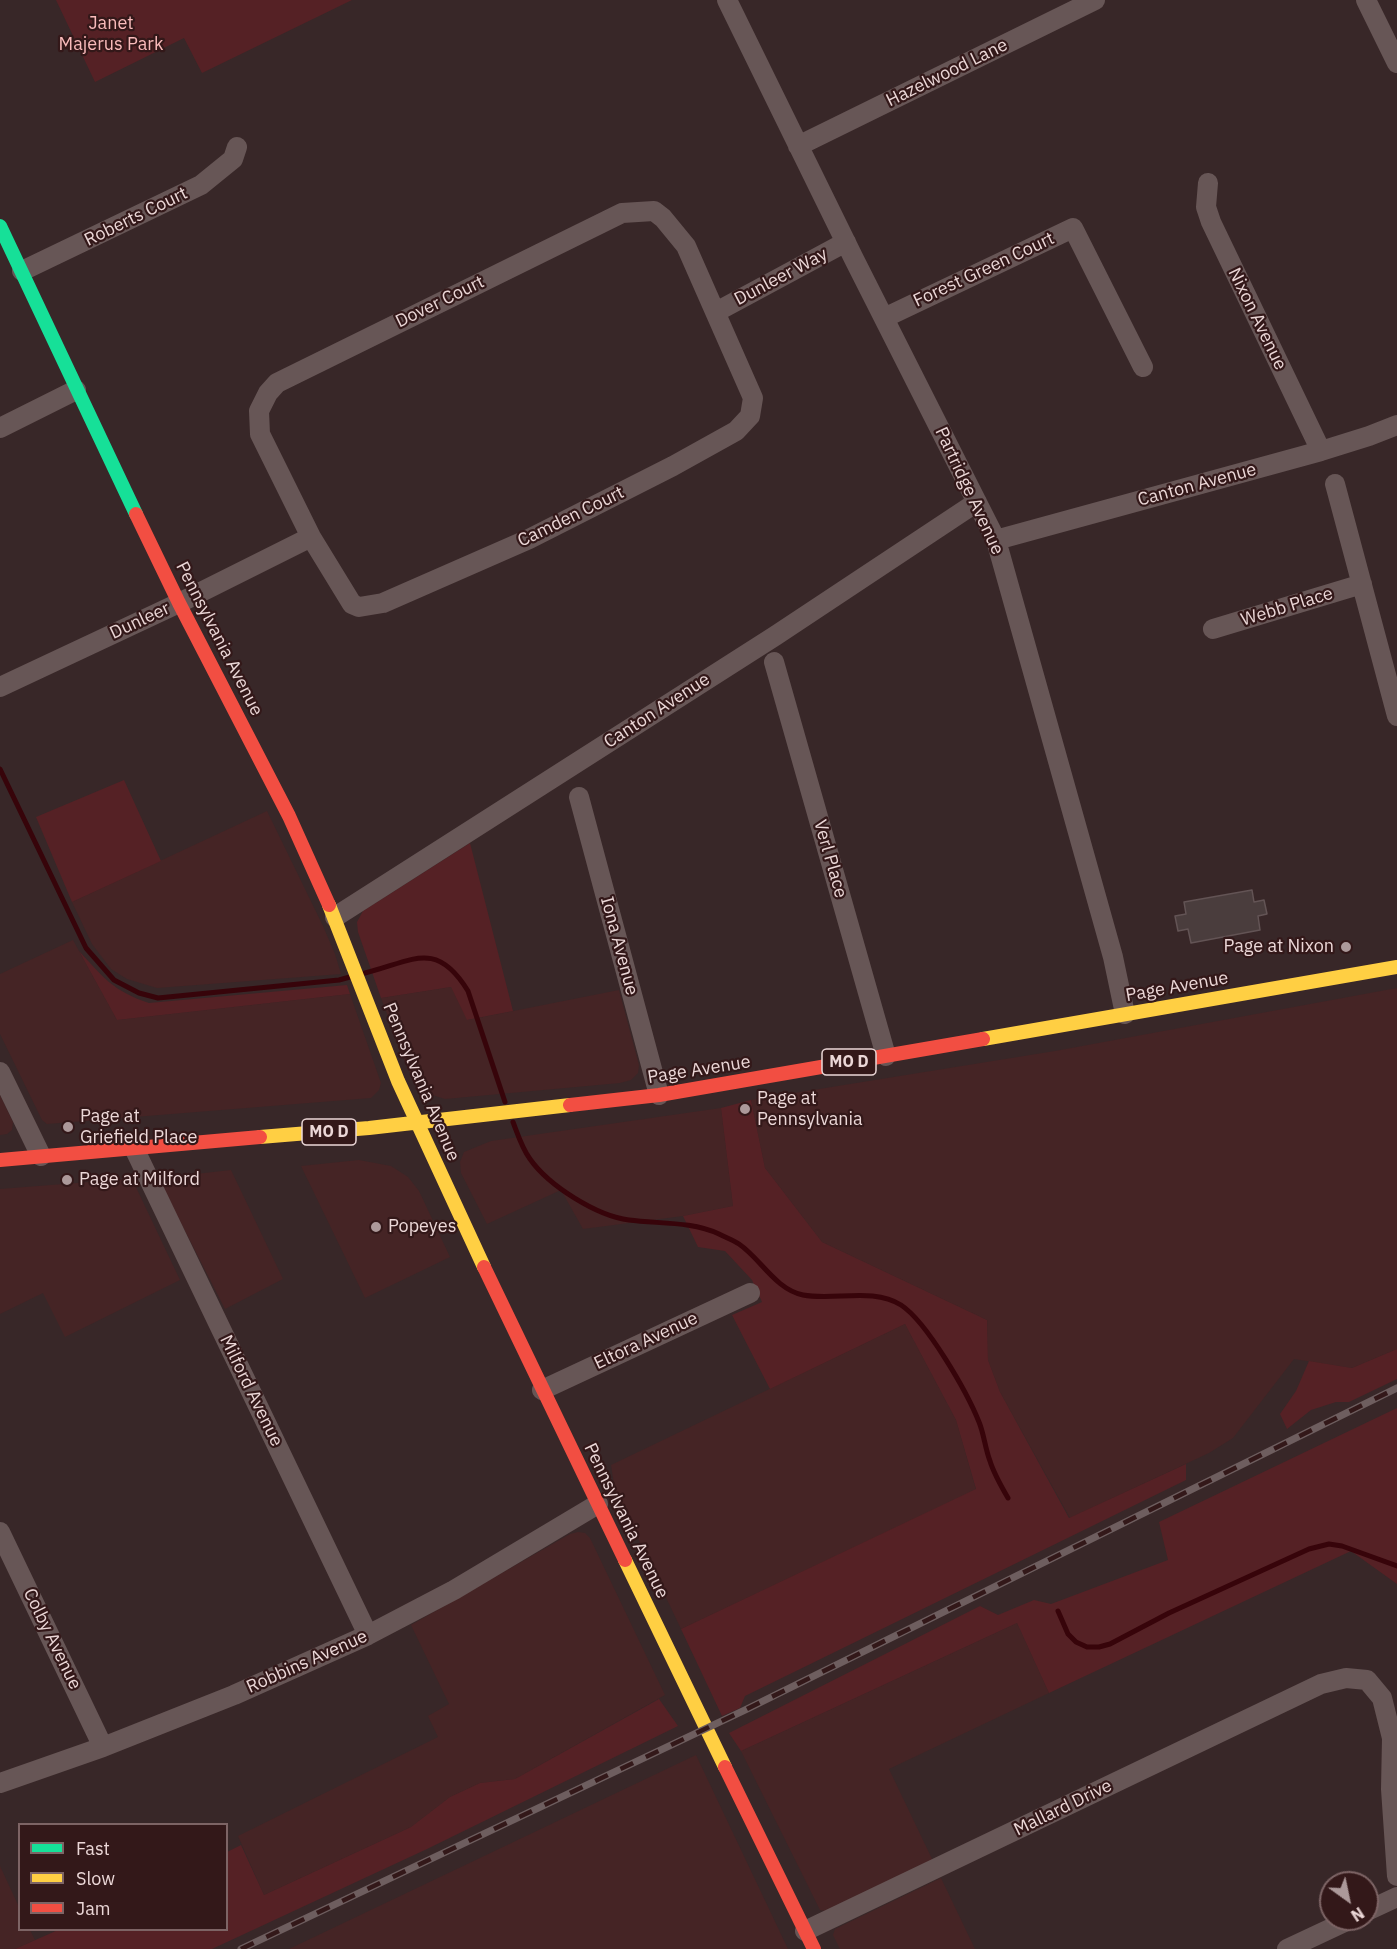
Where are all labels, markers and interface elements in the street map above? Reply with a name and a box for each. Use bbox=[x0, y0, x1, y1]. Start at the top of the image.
park label: Janet Majerus Park bbox=[59, 13, 163, 56]
street label: Hazelwood Lane bbox=[883, 34, 1011, 112]
street label: Roberts Court bbox=[81, 183, 191, 251]
street label: Forest Green Court bbox=[910, 228, 1058, 312]
street label: Dunleer Way bbox=[731, 243, 831, 311]
street label: Nixon Avenue bbox=[1223, 264, 1291, 374]
street label: Dover Court bbox=[392, 271, 488, 333]
street label: Partridge Avenue bbox=[930, 424, 1008, 558]
street label: Canton Avenue bbox=[1135, 459, 1259, 511]
street label: Camden Court bbox=[514, 482, 628, 552]
street label: Pennsylvania Avenue bbox=[171, 558, 267, 720]
street label: Webb Place bbox=[1238, 583, 1336, 631]
street label: Dunleer bbox=[107, 598, 173, 644]
street label: Canton Avenue bbox=[600, 669, 714, 753]
street label: Verl Place bbox=[809, 817, 851, 901]
street label: Iona Avenue bbox=[595, 894, 643, 998]
place label: Page at Nixon bbox=[1224, 936, 1334, 958]
marker: Page at Nixon bbox=[1339, 940, 1353, 954]
street label: Page Avenue bbox=[1124, 967, 1230, 1007]
street label: Pennsylvania Avenue bbox=[378, 1000, 464, 1164]
road number: MO D bbox=[822, 1049, 876, 1075]
street label: Page Avenue bbox=[646, 1051, 752, 1089]
place label: Page at Pennsylvania bbox=[757, 1088, 863, 1130]
marker: Page at Pennsylvania bbox=[738, 1102, 752, 1116]
place label: Page at Griefield Place bbox=[80, 1106, 197, 1148]
road number: MO D bbox=[302, 1119, 356, 1145]
marker: Page at Griefield Place bbox=[61, 1120, 75, 1134]
place label: Page at Milford bbox=[79, 1169, 200, 1191]
marker: Page at Milford bbox=[60, 1173, 74, 1187]
place label: Popeyes bbox=[388, 1216, 456, 1238]
marker: Popeyes bbox=[369, 1220, 383, 1234]
street label: Eltora Avenue bbox=[591, 1308, 701, 1374]
street label: Milford Avenue bbox=[215, 1332, 287, 1450]
street label: Pennsylvania Avenue bbox=[579, 1440, 673, 1602]
street label: Colby Avenue bbox=[18, 1585, 86, 1693]
street label: Robbins Avenue bbox=[243, 1626, 371, 1698]
street label: Mallard Drive bbox=[1010, 1775, 1116, 1841]
legend bbox=[18, 1823, 228, 1931]
text: Fast bbox=[76, 1837, 110, 1860]
text: Slow bbox=[76, 1867, 115, 1890]
north arrow bbox=[1319, 1871, 1379, 1931]
text: Jam bbox=[76, 1897, 111, 1920]
text: N bbox=[1347, 1903, 1368, 1926]

